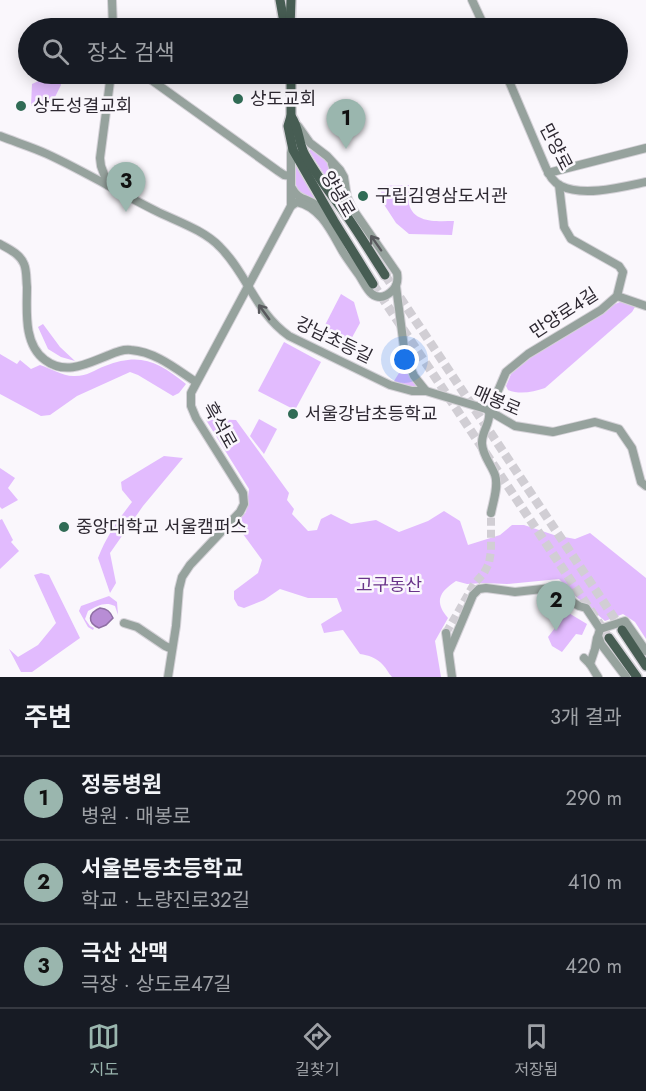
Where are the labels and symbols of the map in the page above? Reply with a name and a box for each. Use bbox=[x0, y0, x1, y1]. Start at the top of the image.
place label: 상도교회 bbox=[250, 86, 316, 112]
marker: 상도교회 bbox=[231, 92, 245, 106]
place label: 상도성결교회 bbox=[33, 93, 132, 119]
marker: 상도성결교회 bbox=[14, 99, 28, 113]
pin: 1 bbox=[326, 100, 366, 149]
street label: 만양로 bbox=[533, 119, 579, 175]
pin: 3 bbox=[106, 162, 146, 212]
street label: 양녕로 bbox=[314, 166, 362, 222]
place label: 구립김영삼도서관 bbox=[375, 183, 508, 209]
marker: 구립김영삼도서관 bbox=[356, 189, 370, 203]
one-way arrow bbox=[370, 235, 382, 251]
street label: 만양로4길 bbox=[525, 281, 603, 345]
one-way arrow bbox=[257, 304, 270, 320]
street label: 강남초등길 bbox=[291, 310, 377, 370]
your location bbox=[390, 345, 419, 374]
street label: 매봉로 bbox=[469, 379, 525, 423]
street label: 흑석로 bbox=[197, 397, 243, 453]
place label: 서울강남초등학교 bbox=[305, 401, 437, 427]
marker: 서울강남초등학교 bbox=[286, 407, 300, 421]
place label: 중앙대학교 서울캠퍼스 bbox=[76, 514, 247, 540]
marker: 중앙대학교 서울캠퍼스 bbox=[57, 520, 71, 534]
park label: 고구동산 bbox=[356, 572, 422, 598]
pin: 2 bbox=[536, 582, 576, 631]

